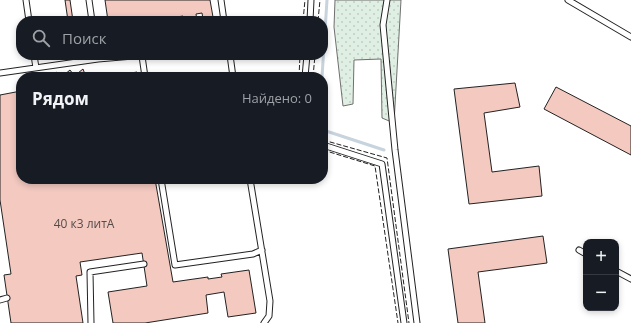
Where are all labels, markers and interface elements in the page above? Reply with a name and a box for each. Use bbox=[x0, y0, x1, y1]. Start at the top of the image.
search box bbox=[16, 16, 328, 60]
icon: search bbox=[30, 27, 52, 49]
text: Поиск bbox=[62, 28, 106, 48]
text: Рядом bbox=[32, 87, 89, 110]
text: Найдено: 0 bbox=[242, 89, 312, 107]
house number: 40 к3 литА bbox=[54, 215, 115, 232]
map controls bbox=[583, 239, 619, 311]
button: + bbox=[583, 239, 619, 275]
button: − bbox=[583, 275, 619, 311]

